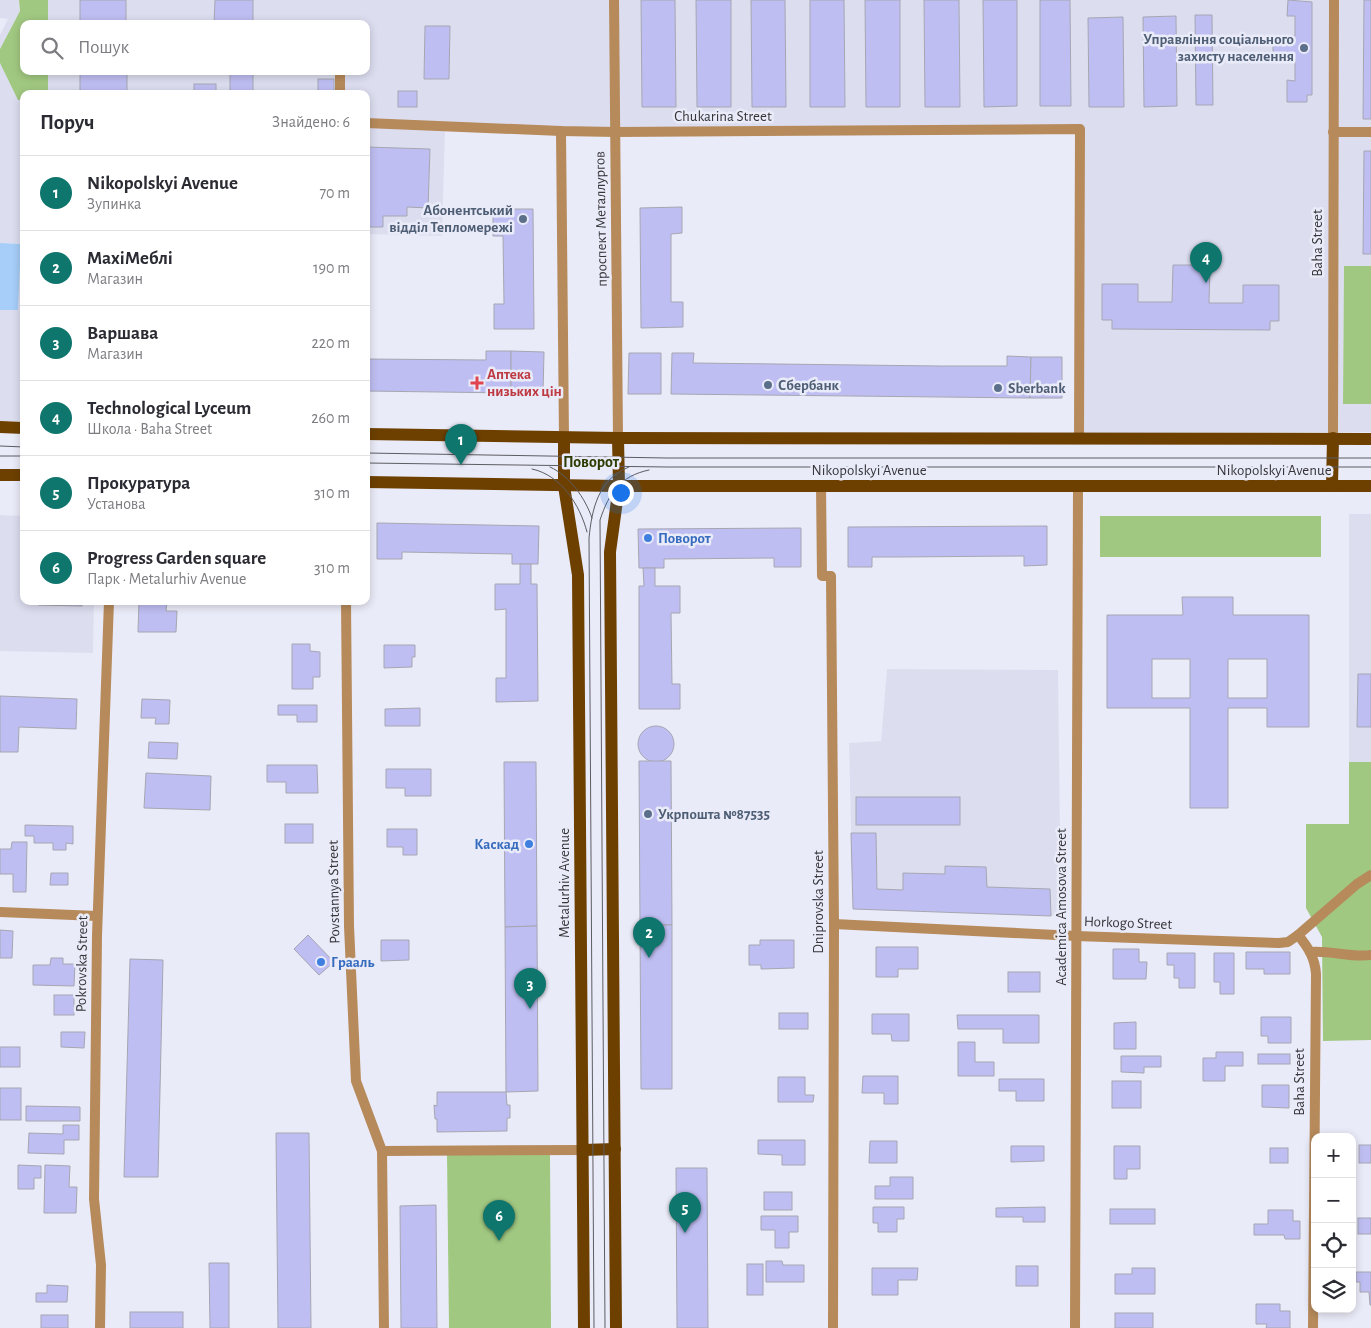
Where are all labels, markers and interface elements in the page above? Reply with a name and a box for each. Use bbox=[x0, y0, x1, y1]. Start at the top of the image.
search box bbox=[20, 20, 370, 75]
place label: Управління соціального захисту населення bbox=[1143, 32, 1294, 64]
icon: search bbox=[38, 34, 66, 62]
text: Пошук bbox=[78, 38, 129, 57]
marker: Управління соціального захисту населення bbox=[1298, 42, 1310, 54]
street label: Chukarina Street bbox=[674, 109, 772, 124]
text: Поруч bbox=[40, 112, 94, 133]
text: Знайдено: 6 bbox=[272, 114, 350, 130]
street label: проспект Металлургов bbox=[592, 151, 610, 287]
text: Nikopolskyi Avenue bbox=[87, 174, 238, 193]
text: 1 bbox=[53, 185, 59, 201]
text: 70 m bbox=[319, 185, 350, 201]
text: Зупинка bbox=[87, 196, 141, 212]
place label: Абонентський відділ Тепломережі bbox=[389, 203, 513, 235]
street label: Baha Street bbox=[1310, 209, 1325, 277]
marker: Абонентський відділ Тепломережі bbox=[517, 213, 529, 225]
pin: 4 bbox=[1190, 242, 1222, 283]
text: MaxiМеблі bbox=[87, 249, 173, 268]
text: 2 bbox=[52, 260, 60, 276]
text: 190 m bbox=[313, 260, 350, 276]
text: Магазин bbox=[87, 271, 143, 287]
text: Варшава bbox=[87, 324, 158, 343]
text: 3 bbox=[53, 335, 59, 351]
text: 220 m bbox=[312, 335, 350, 351]
text: Магазин bbox=[87, 346, 143, 362]
place label: Аптека низьких цін bbox=[487, 367, 562, 399]
marker: Аптека низьких цін bbox=[471, 377, 483, 389]
place label: Сбербанк bbox=[778, 378, 840, 393]
marker: Сбербанк bbox=[762, 379, 774, 391]
place label: Sberbank bbox=[1008, 381, 1066, 396]
marker: Sberbank bbox=[992, 382, 1004, 394]
text: Technological Lyceum bbox=[87, 399, 251, 418]
text: 4 bbox=[52, 410, 60, 426]
text: 260 m bbox=[311, 410, 350, 426]
text: Школа · Baha Street bbox=[87, 421, 212, 437]
pin: 1 bbox=[445, 424, 477, 465]
district label: Поворот bbox=[563, 454, 620, 470]
street label: Nikopolskyi Avenue bbox=[811, 463, 927, 478]
street label: Nikopolskyi Avenue bbox=[1216, 463, 1332, 478]
text: Прокуратура bbox=[87, 474, 190, 493]
your location bbox=[608, 480, 634, 506]
text: 5 bbox=[53, 485, 59, 501]
text: 310 m bbox=[314, 485, 350, 501]
text: Установа bbox=[87, 496, 146, 512]
place label: Поворот bbox=[658, 531, 711, 546]
marker: Поворот bbox=[642, 532, 654, 544]
text: Progress Garden square bbox=[87, 549, 266, 568]
text: 6 bbox=[52, 560, 60, 576]
text: 310 m bbox=[314, 560, 350, 576]
text: Парк · Metalurhiv Avenue bbox=[87, 571, 246, 587]
place label: Укрпошта №87535 bbox=[658, 807, 770, 822]
marker: Укрпошта №87535 bbox=[642, 808, 654, 820]
street label: Metalurhiv Avenue bbox=[557, 828, 572, 938]
street label: Academica Amosova Street bbox=[1054, 828, 1069, 986]
place label: Каскад bbox=[474, 837, 519, 852]
marker: Каскад bbox=[523, 838, 535, 850]
street label: Povstannya Street bbox=[326, 840, 342, 944]
street label: Dniprovska Street bbox=[811, 850, 826, 954]
street label: Horkogo Street bbox=[1084, 914, 1173, 932]
street label: Pokrovska Street bbox=[74, 915, 90, 1012]
pin: 2 bbox=[633, 917, 665, 958]
place label: Грааль bbox=[331, 955, 374, 970]
marker: Грааль bbox=[315, 956, 327, 968]
pin: 3 bbox=[514, 968, 546, 1009]
street label: Baha Street bbox=[1292, 1048, 1307, 1116]
map controls bbox=[1311, 1133, 1356, 1313]
button: + bbox=[1311, 1133, 1356, 1178]
button: − bbox=[1311, 1178, 1356, 1223]
pin: 5 bbox=[669, 1192, 701, 1233]
pin: 6 bbox=[483, 1200, 515, 1241]
button: locate bbox=[1311, 1223, 1356, 1268]
button: layers bbox=[1311, 1268, 1356, 1313]

